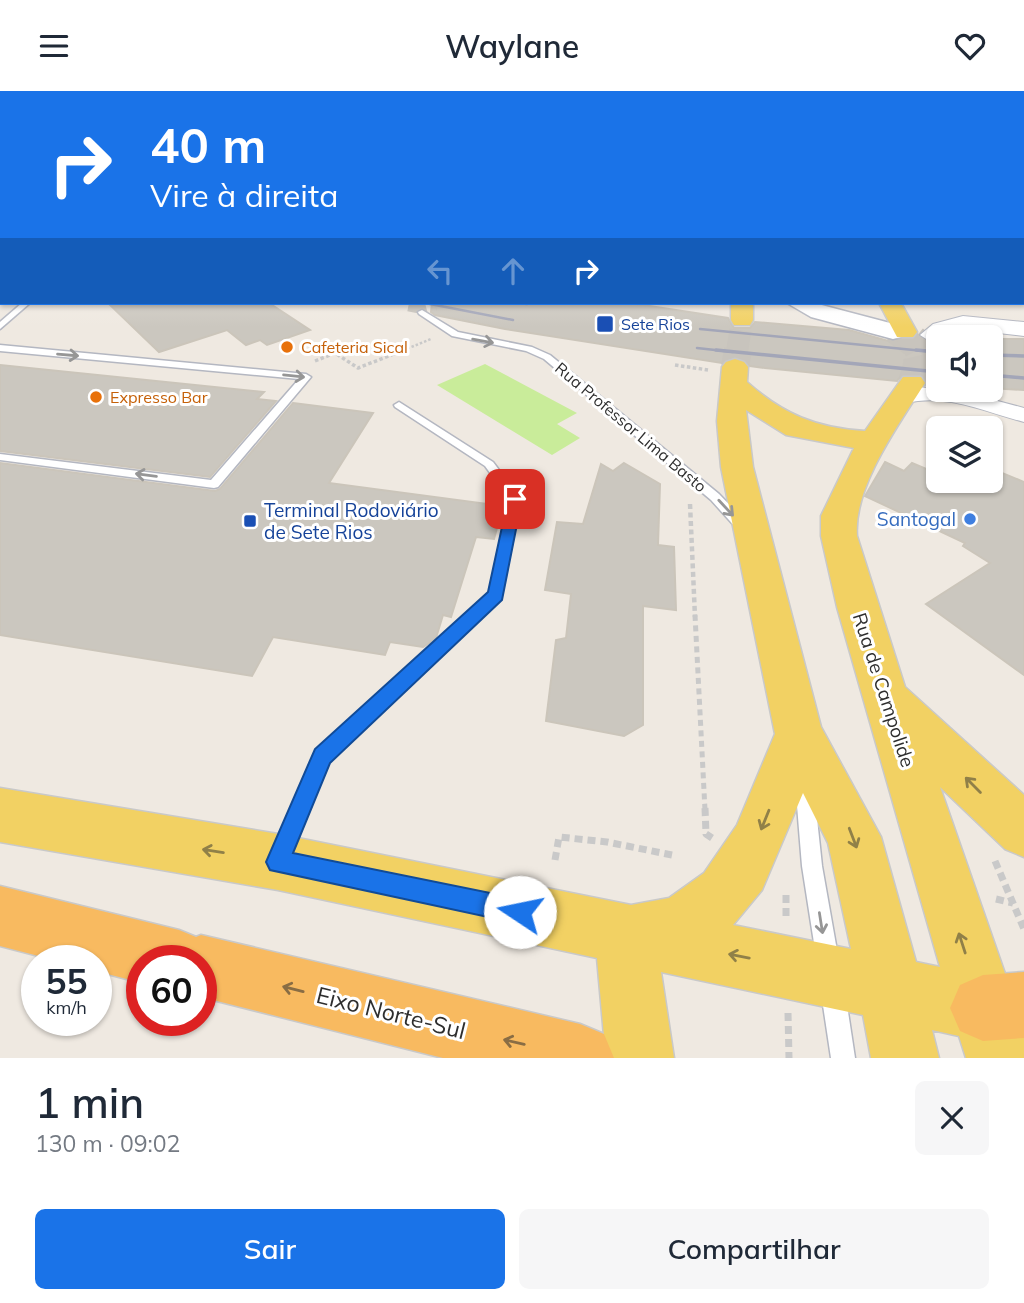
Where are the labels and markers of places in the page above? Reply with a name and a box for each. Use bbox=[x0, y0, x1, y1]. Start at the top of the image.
marker: Sete Rios bbox=[595, 314, 615, 334]
place label: Sete Rios bbox=[621, 314, 690, 334]
place label: Cafeteria Sical bbox=[301, 337, 408, 357]
marker: Cafeteria Sical bbox=[279, 339, 295, 355]
place label: Expresso Bar bbox=[110, 387, 208, 407]
marker: Expresso Bar bbox=[88, 389, 104, 405]
pin bbox=[485, 469, 545, 529]
place label: Terminal Rodoviário de Sete Rios bbox=[264, 498, 439, 544]
place label: Santogal bbox=[877, 507, 956, 531]
marker: Santogal bbox=[962, 511, 978, 527]
marker: Terminal Rodoviário de Sete Rios bbox=[242, 513, 258, 529]

